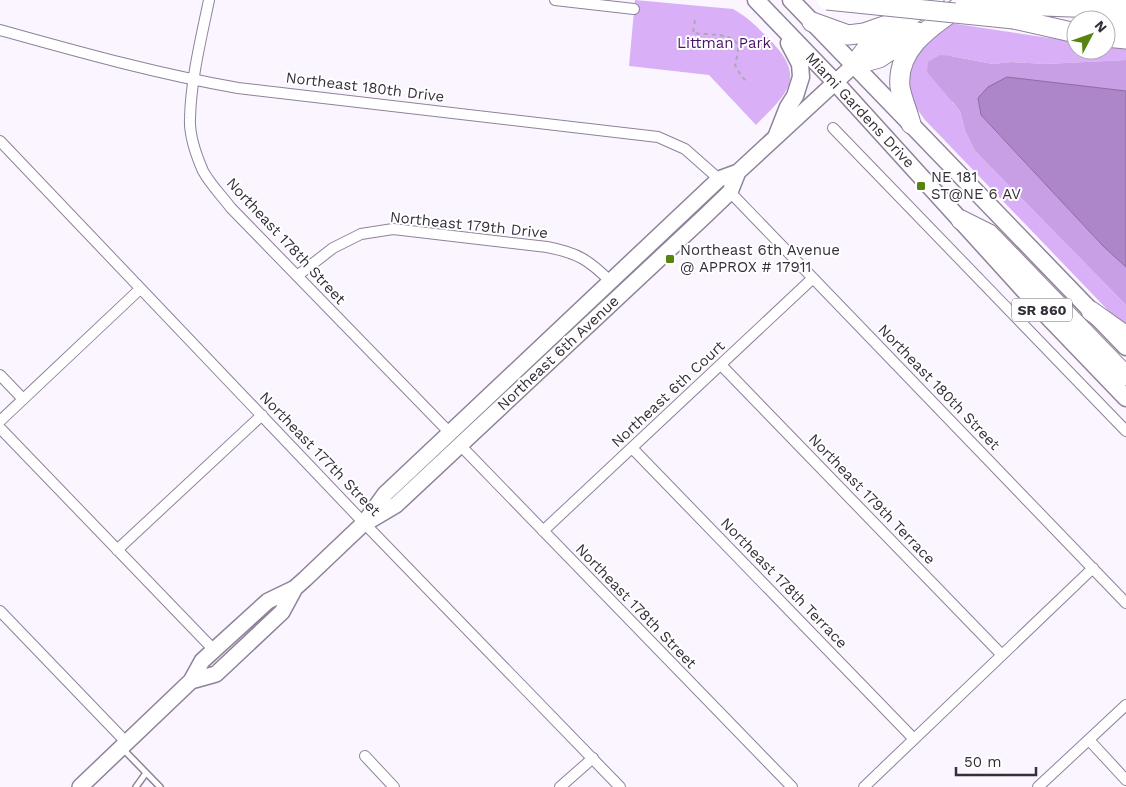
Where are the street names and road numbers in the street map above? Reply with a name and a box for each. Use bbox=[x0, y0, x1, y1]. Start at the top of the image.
street label: Miami Gardens Drive bbox=[802, 48, 918, 172]
street label: Northeast 180th Drive bbox=[285, 68, 445, 106]
street label: Northeast 178th Street bbox=[223, 174, 350, 308]
street label: Northeast 179th Drive bbox=[389, 208, 549, 242]
street label: Northeast 6th Avenue bbox=[493, 292, 623, 414]
road number: SR 860 bbox=[1012, 298, 1072, 322]
street label: Northeast 180th Street bbox=[874, 320, 1004, 454]
street label: Northeast 6th Court bbox=[608, 337, 729, 451]
street label: Northeast 177th Street bbox=[256, 388, 385, 520]
street label: Northeast 179th Terrace bbox=[805, 430, 939, 568]
street label: Northeast 178th Terrace bbox=[717, 514, 851, 652]
street label: Northeast 178th Street bbox=[572, 540, 701, 673]

